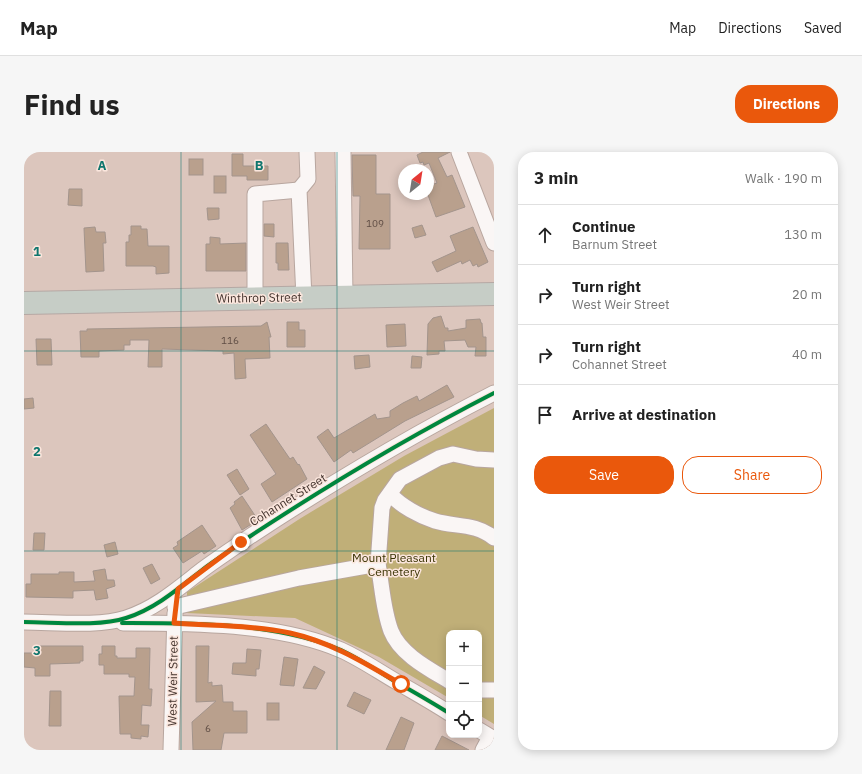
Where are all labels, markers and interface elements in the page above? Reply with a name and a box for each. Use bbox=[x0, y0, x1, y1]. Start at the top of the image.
text: Map bbox=[20, 16, 58, 40]
text: Map bbox=[669, 19, 696, 37]
text: Directions bbox=[718, 19, 782, 37]
text: Saved bbox=[804, 19, 842, 37]
button: Directions bbox=[735, 85, 838, 123]
text: Find us bbox=[24, 86, 120, 123]
text: A bbox=[98, 157, 107, 174]
text: B bbox=[255, 157, 264, 174]
north arrow bbox=[398, 164, 434, 200]
text: 3 min bbox=[534, 167, 578, 189]
text: Walk · 190 m bbox=[745, 170, 822, 187]
house number: 109 bbox=[366, 217, 384, 230]
text: Continue bbox=[572, 217, 636, 236]
icon: ahead bbox=[534, 224, 556, 246]
text: 130 m bbox=[784, 226, 822, 243]
text: Barnum Street bbox=[572, 236, 657, 253]
text: 1 bbox=[33, 243, 41, 260]
text: Turn right bbox=[572, 277, 641, 296]
icon: right bbox=[534, 284, 556, 306]
text: 20 m bbox=[792, 286, 822, 303]
street label: Winthrop Street bbox=[216, 289, 302, 306]
text: West Weir Street bbox=[572, 296, 670, 313]
house number: 116 bbox=[221, 334, 239, 347]
text: Turn right bbox=[572, 337, 641, 356]
icon: right bbox=[534, 344, 556, 366]
text: 40 m bbox=[792, 346, 822, 363]
text: Cohannet Street bbox=[572, 356, 667, 373]
icon: arrive bbox=[534, 404, 556, 426]
text: Arrive at destination bbox=[572, 405, 716, 424]
text: 2 bbox=[33, 443, 41, 460]
button: Save bbox=[534, 456, 674, 494]
button: Share bbox=[682, 456, 822, 494]
street label: Cohannet Street bbox=[247, 470, 329, 529]
route end bbox=[232, 533, 250, 551]
park label: Mount Pleasant Cemetery bbox=[352, 550, 436, 579]
map controls bbox=[446, 630, 482, 738]
button: + bbox=[446, 630, 482, 666]
street label: West Weir Street bbox=[164, 636, 181, 726]
text: 3 bbox=[33, 642, 41, 659]
button: − bbox=[446, 666, 482, 702]
route start bbox=[392, 675, 410, 693]
button: locate bbox=[446, 702, 482, 738]
house number: 6 bbox=[205, 722, 211, 735]

